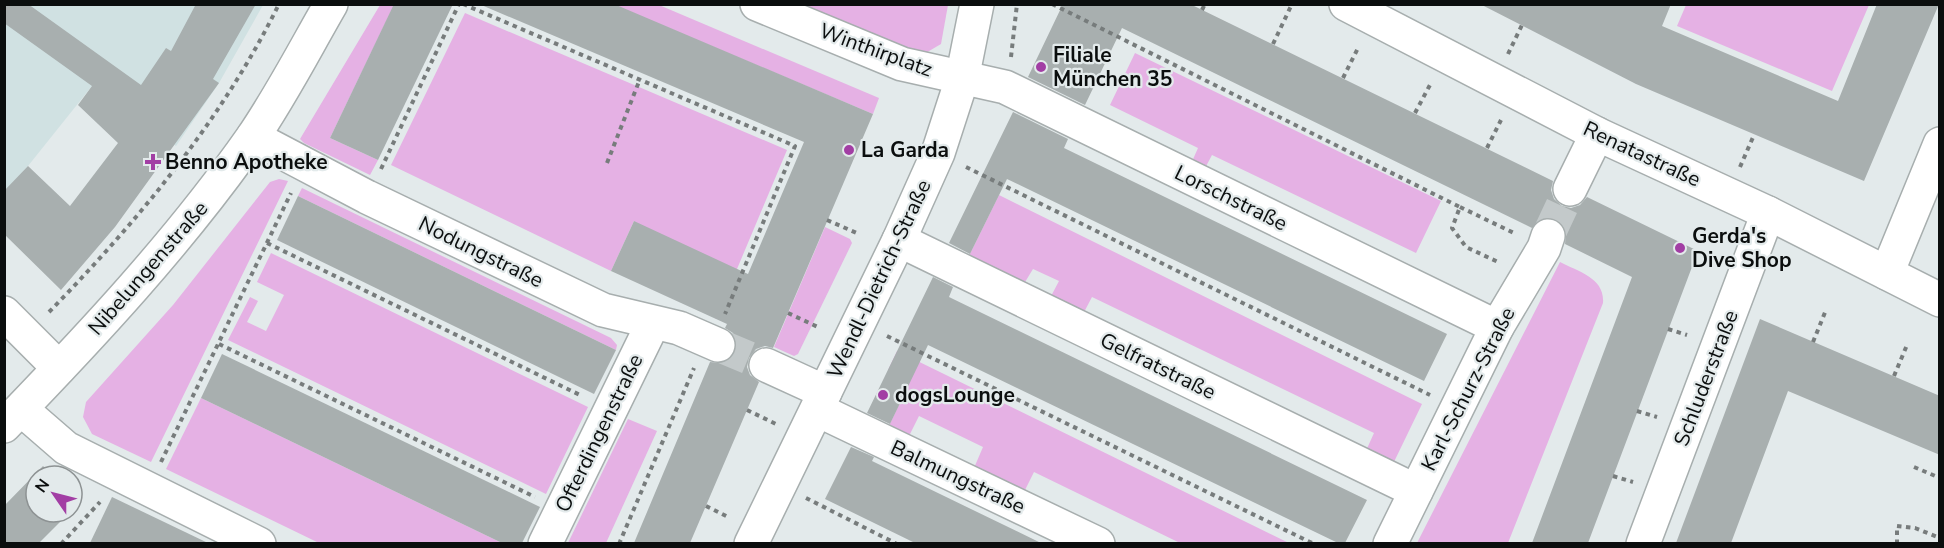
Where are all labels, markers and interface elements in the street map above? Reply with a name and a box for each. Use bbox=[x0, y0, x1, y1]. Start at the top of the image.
street label: Winthirplatz bbox=[816, 17, 937, 83]
place label: Filiale München 35 bbox=[1053, 41, 1172, 93]
marker: Filiale München 35 bbox=[1034, 60, 1048, 74]
street label: Renatastraße bbox=[1579, 115, 1705, 193]
place label: La Garda bbox=[861, 136, 949, 164]
marker: La Garda bbox=[842, 143, 856, 157]
place label: Benno Apotheke bbox=[165, 148, 328, 176]
marker: Benno Apotheke bbox=[146, 155, 160, 169]
street label: Lorschstraße bbox=[1170, 159, 1292, 237]
street label: Wendl-Dietrich-Straße bbox=[821, 175, 937, 383]
street label: Nibelungenstraße bbox=[82, 195, 214, 341]
street label: Nodungstraße bbox=[414, 210, 548, 294]
place label: Gerda's Dive Shop bbox=[1692, 222, 1792, 274]
marker: Gerda's Dive Shop bbox=[1673, 241, 1687, 255]
street label: Karl-Schurz-Straße bbox=[1415, 302, 1521, 476]
street label: Schluderstraße bbox=[1667, 306, 1745, 450]
street label: Gelfratstraße bbox=[1096, 326, 1220, 406]
street label: Ofterdingenstraße bbox=[549, 349, 649, 517]
place label: dogsLounge bbox=[895, 381, 1015, 409]
marker: dogsLounge bbox=[876, 388, 890, 402]
street label: Balmungstraße bbox=[886, 434, 1030, 520]
north arrow bbox=[24, 464, 84, 524]
text: N bbox=[30, 475, 55, 497]

